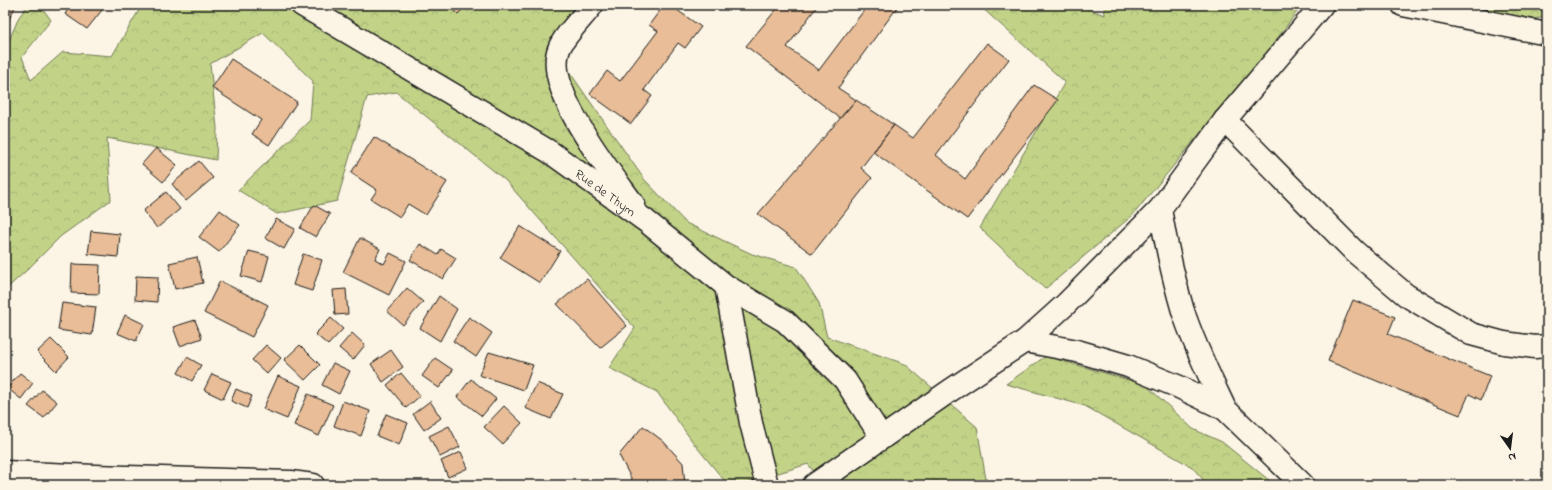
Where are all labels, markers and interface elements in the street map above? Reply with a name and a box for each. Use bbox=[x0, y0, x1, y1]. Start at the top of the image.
street label: Rue de Thym bbox=[571, 165, 639, 222]
north arrow bbox=[1490, 428, 1530, 468]
text: N bbox=[1507, 448, 1518, 465]

